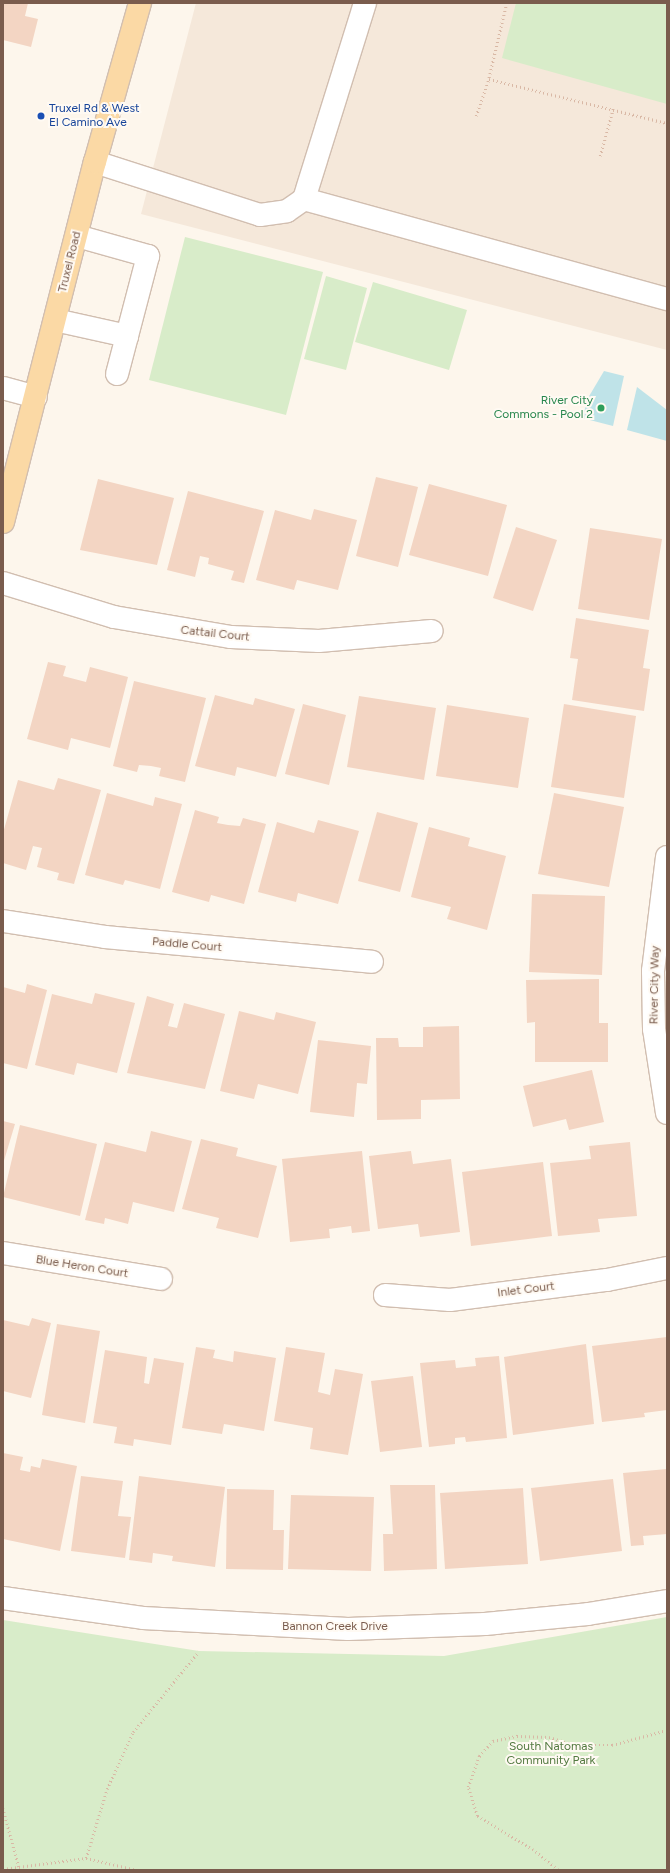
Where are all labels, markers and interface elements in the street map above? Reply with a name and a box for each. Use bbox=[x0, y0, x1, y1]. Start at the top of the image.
place label: Truxel Rd & West El Camino Ave bbox=[49, 102, 140, 130]
marker: Truxel Rd & West El Camino Ave bbox=[36, 111, 46, 121]
street label: Truxel Road bbox=[55, 230, 85, 294]
place label: River City Commons - Pool 2 bbox=[494, 394, 593, 422]
marker: River City Commons - Pool 2 bbox=[596, 403, 606, 413]
street label: Cattail Court bbox=[180, 623, 250, 645]
street label: Paddle Court bbox=[151, 935, 223, 955]
street label: River City Way bbox=[647, 946, 663, 1024]
street label: Blue Heron Court bbox=[35, 1253, 129, 1281]
street label: Inlet Court bbox=[497, 1279, 555, 1301]
street label: Bannon Creek Drive bbox=[282, 1620, 388, 1634]
park label: South Natomas Community Park bbox=[507, 1740, 595, 1768]

